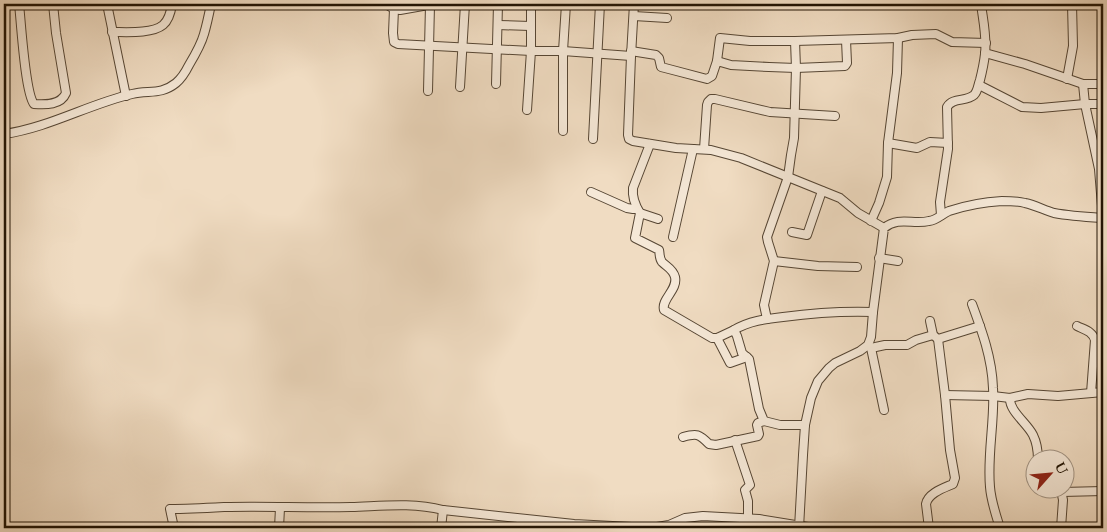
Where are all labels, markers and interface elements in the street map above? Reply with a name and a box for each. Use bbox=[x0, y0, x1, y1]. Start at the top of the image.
north arrow bbox=[1024, 450, 1074, 500]
text: U bbox=[1050, 459, 1072, 478]

